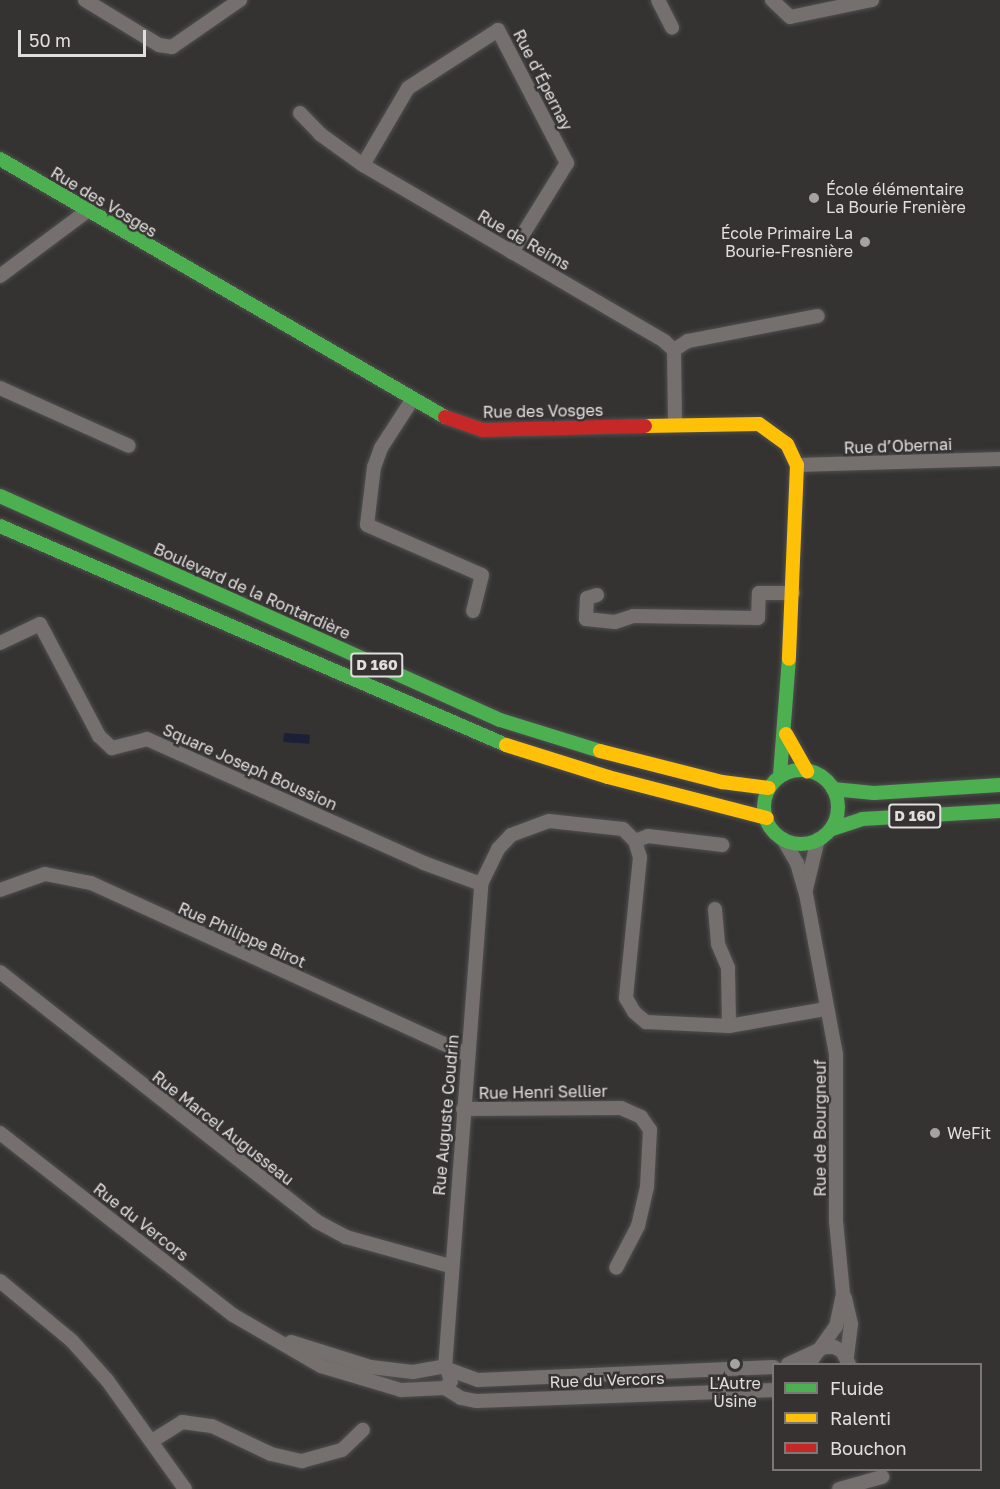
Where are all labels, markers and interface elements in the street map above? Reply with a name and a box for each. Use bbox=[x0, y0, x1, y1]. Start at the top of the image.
scale bar bbox=[21, 18, 148, 56]
street label: Rue d’Épernay bbox=[509, 26, 577, 134]
text: 50 m bbox=[29, 29, 71, 51]
street label: Rue des Vosges bbox=[47, 163, 161, 241]
place label: École élémentaire La Bourie Frenière bbox=[826, 179, 966, 217]
marker: École élémentaire La Bourie Frenière bbox=[807, 191, 821, 205]
street label: Rue de Reims bbox=[474, 206, 574, 274]
place label: École Primaire La Bourie-Fresnière bbox=[721, 223, 853, 261]
marker: École Primaire La Bourie-Fresnière bbox=[858, 235, 872, 249]
street label: Rue des Vosges bbox=[483, 400, 603, 422]
street label: Rue d’Obernai bbox=[843, 435, 953, 457]
street label: Boulevard de la Rontardière bbox=[151, 539, 353, 643]
road number: D 160 bbox=[350, 653, 404, 677]
street label: Square Joseph Boussion bbox=[160, 720, 340, 814]
road number: D 160 bbox=[888, 804, 942, 828]
street label: Rue Philippe Birot bbox=[175, 898, 309, 972]
street label: Rue Auguste Coudrin bbox=[429, 1034, 463, 1196]
street label: Rue de Bourgneuf bbox=[810, 1059, 830, 1197]
street label: Rue Marcel Augusseau bbox=[149, 1067, 297, 1189]
street label: Rue Henri Sellier bbox=[478, 1081, 608, 1103]
place label: WeFit bbox=[947, 1123, 991, 1143]
marker: WeFit bbox=[928, 1126, 942, 1140]
street label: Rue du Vercors bbox=[90, 1179, 192, 1265]
marker: L'Autre Usine bbox=[728, 1357, 742, 1371]
legend bbox=[772, 1363, 982, 1471]
street label: Rue du Vercors bbox=[549, 1368, 665, 1392]
place label: L'Autre Usine bbox=[709, 1373, 761, 1411]
text: Fluide bbox=[830, 1377, 884, 1399]
text: Ralenti bbox=[830, 1407, 891, 1429]
text: Bouchon bbox=[830, 1437, 907, 1459]

